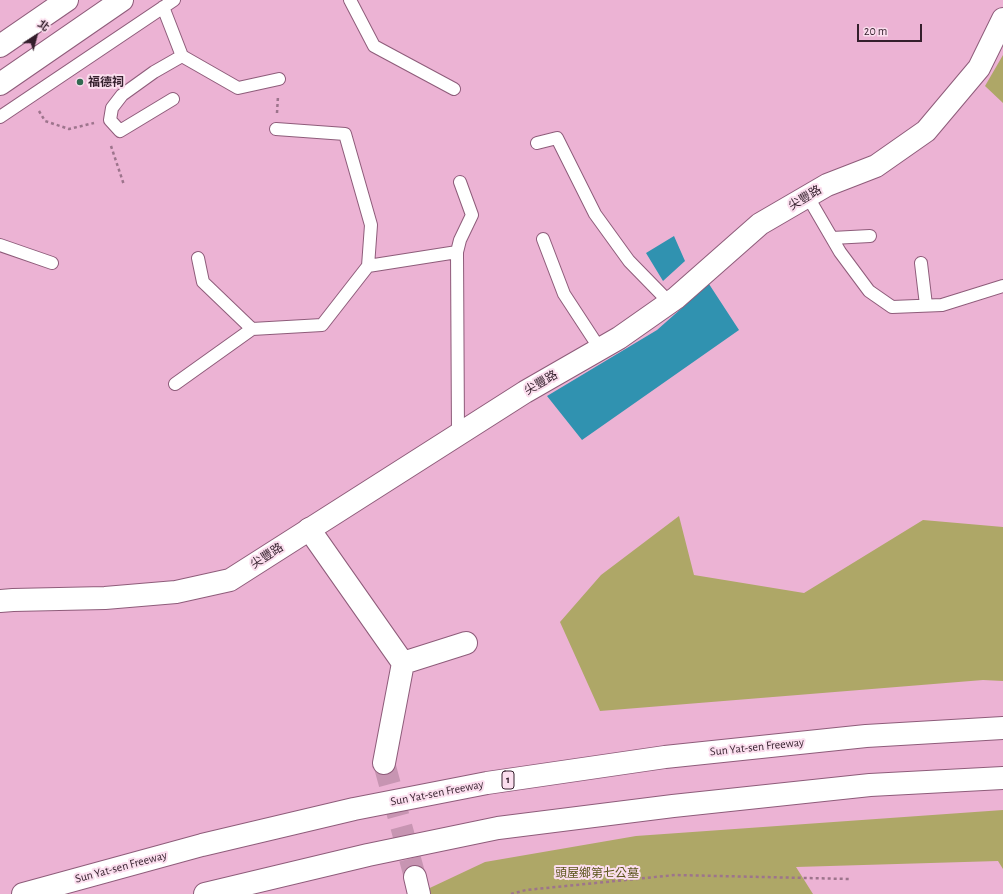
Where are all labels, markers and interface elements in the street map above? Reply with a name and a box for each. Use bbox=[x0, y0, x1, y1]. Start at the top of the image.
north arrow bbox=[16, 16, 56, 56]
scale bar bbox=[859, 16, 924, 42]
text: 北 bbox=[36, 18, 51, 34]
text: 20 m bbox=[864, 25, 887, 37]
place label: 福德祠 bbox=[88, 75, 124, 89]
marker: 福德祠 bbox=[75, 77, 85, 87]
street label: 尖豐路 bbox=[786, 183, 824, 213]
street label: 尖豐路 bbox=[522, 368, 560, 398]
street label: 尖豐路 bbox=[248, 540, 286, 572]
street label: Sun Yat-sen Freeway bbox=[709, 735, 805, 759]
road number: 1 bbox=[502, 771, 514, 789]
street label: Sun Yat-sen Freeway bbox=[389, 777, 485, 809]
street label: Sun Yat-sen Freeway bbox=[73, 848, 169, 886]
park label: 頭屋鄉第七公墓 bbox=[555, 866, 639, 880]

